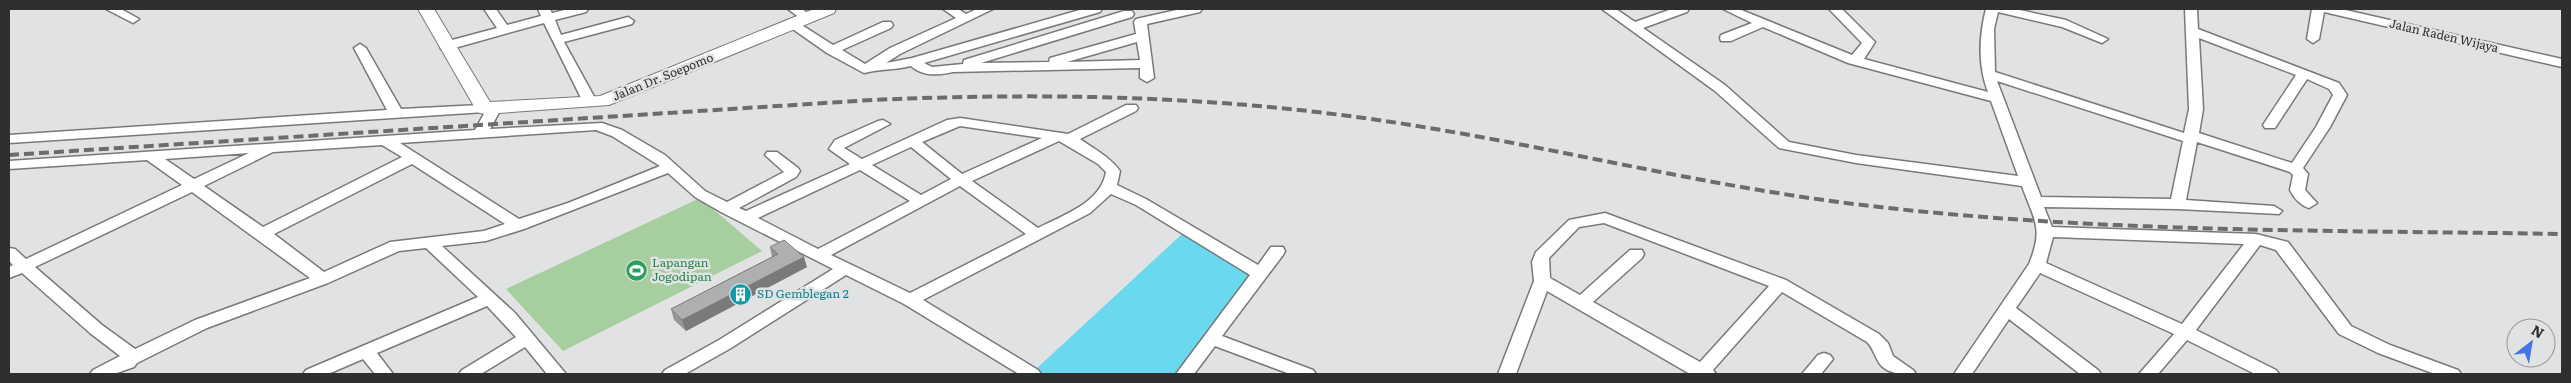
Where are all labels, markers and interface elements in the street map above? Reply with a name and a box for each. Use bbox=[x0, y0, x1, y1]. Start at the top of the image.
street label: Jalan Raden Wijaya bbox=[2388, 14, 2501, 56]
street label: Jalan Dr. Soepomo bbox=[610, 48, 716, 105]
place label: Lapangan Jogodipan bbox=[652, 253, 712, 285]
sports icon: Lapangan Jogodipan bbox=[624, 258, 648, 282]
building icon: SD Gemblegan 2 bbox=[729, 282, 753, 306]
place label: SD Gemblegan 2 bbox=[757, 284, 849, 302]
north arrow bbox=[2506, 318, 2556, 368]
text: N bbox=[2528, 319, 2549, 343]

